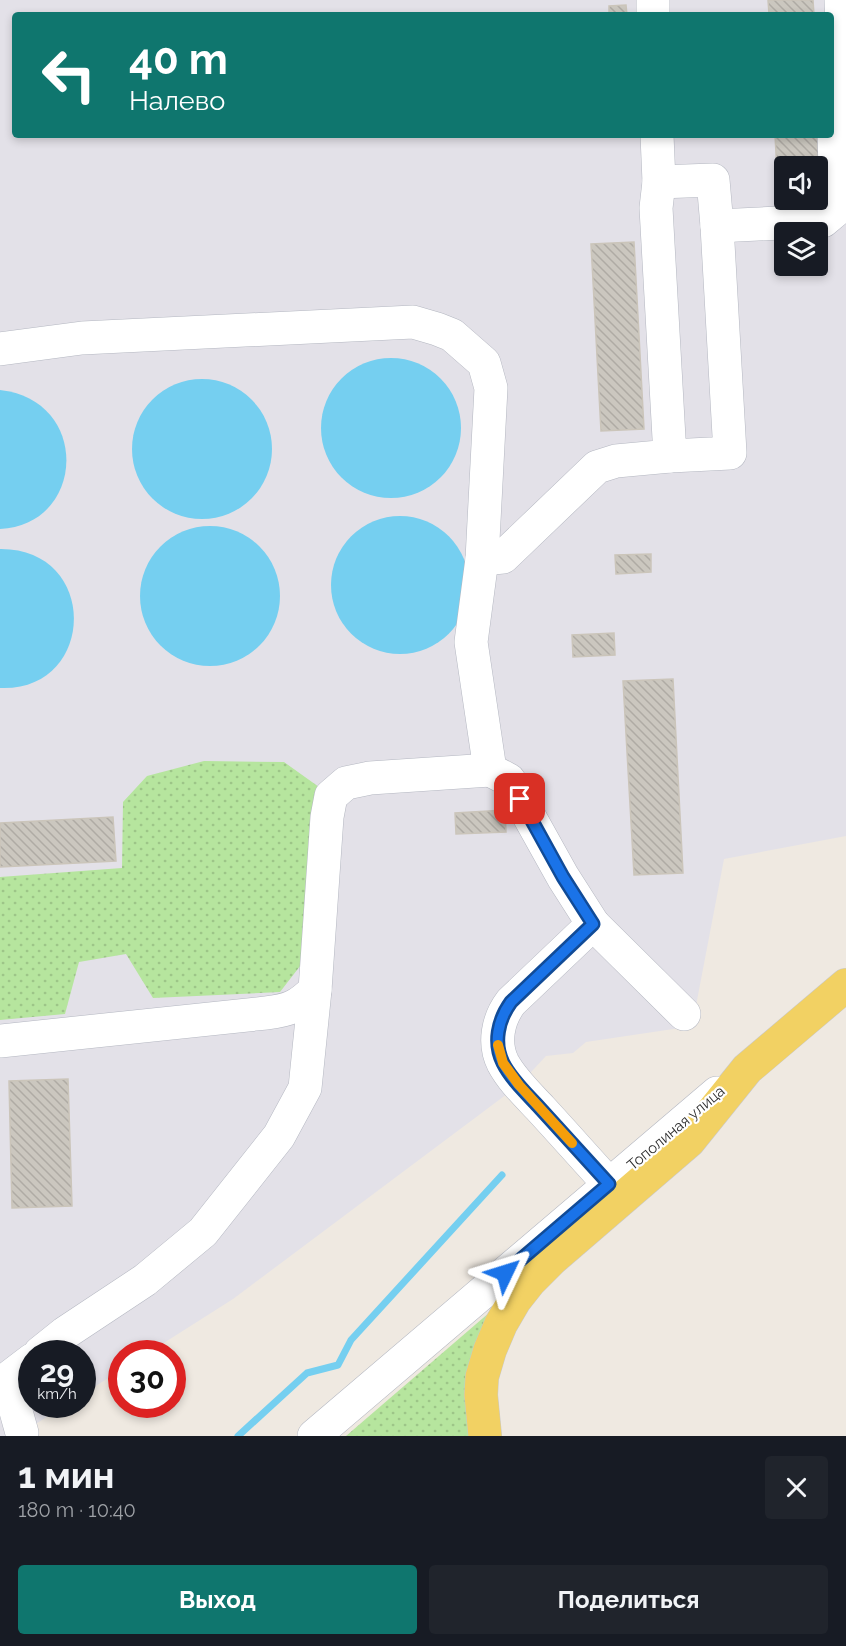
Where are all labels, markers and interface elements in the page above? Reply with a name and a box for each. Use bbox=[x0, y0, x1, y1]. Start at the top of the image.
text: 40 m bbox=[129, 35, 228, 84]
icon: left bbox=[30, 36, 108, 114]
text: Налево bbox=[129, 85, 225, 116]
map controls bbox=[774, 156, 828, 276]
button: sound bbox=[774, 156, 828, 210]
button: layers bbox=[774, 222, 828, 276]
pin bbox=[494, 773, 545, 824]
icon: arrive bbox=[503, 782, 536, 815]
street label: Тополиная улица bbox=[624, 1082, 728, 1174]
position arrow bbox=[473, 1241, 537, 1305]
speed limit sign: 30 bbox=[108, 1340, 186, 1418]
text: 29 bbox=[40, 1354, 74, 1389]
text: km/h bbox=[37, 1385, 77, 1403]
text: 1 мин bbox=[18, 1454, 114, 1496]
button: close bbox=[765, 1456, 828, 1519]
text: 180 m · 10:40 bbox=[18, 1498, 136, 1522]
button: Выход bbox=[18, 1565, 417, 1634]
button: Поделиться bbox=[429, 1565, 828, 1634]

